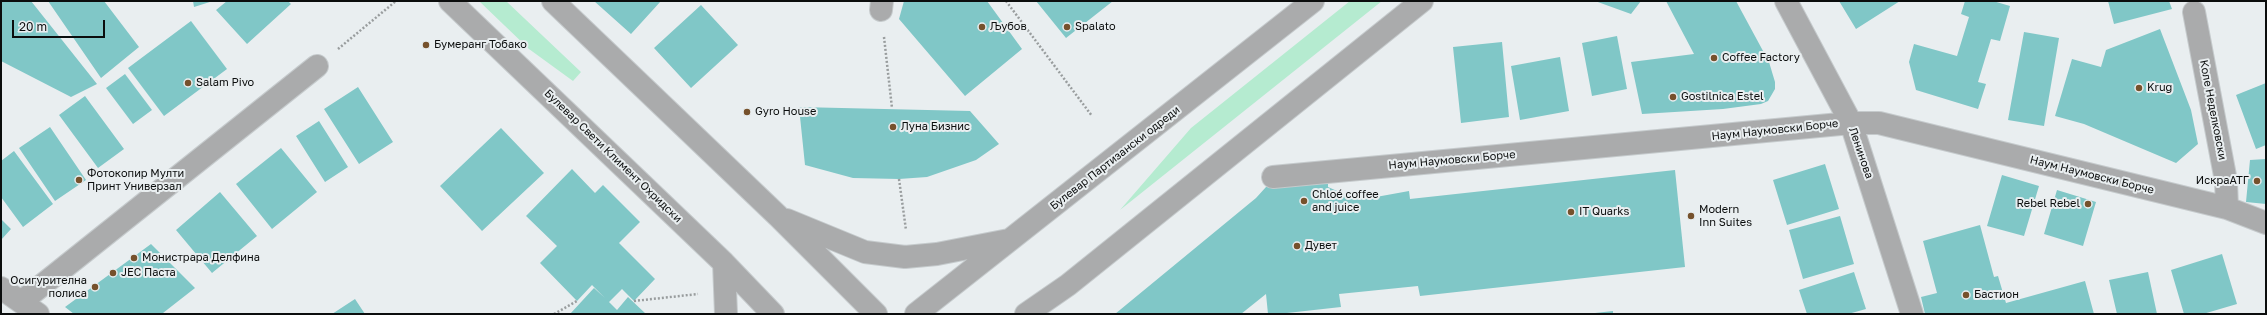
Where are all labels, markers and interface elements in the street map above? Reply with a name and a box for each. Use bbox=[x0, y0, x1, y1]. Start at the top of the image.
scale bar bbox=[14, 12, 107, 38]
text: 20 m bbox=[19, 19, 47, 34]
place label: Љубов bbox=[990, 20, 1027, 34]
place label: Spalato bbox=[1075, 20, 1116, 34]
marker: Љубов bbox=[977, 22, 987, 32]
marker: Spalato bbox=[1062, 22, 1072, 32]
place label: Бумеранг Тобако bbox=[434, 38, 527, 52]
marker: Бумеранг Тобако bbox=[421, 40, 431, 50]
place label: Coffee Factory bbox=[1722, 51, 1800, 65]
marker: Coffee Factory bbox=[1709, 53, 1719, 63]
street label: Коле Неделковски bbox=[2197, 59, 2229, 161]
place label: Salam Pivo bbox=[196, 76, 254, 90]
marker: Salam Pivo bbox=[183, 78, 193, 88]
place label: Krug bbox=[2147, 81, 2172, 95]
marker: Krug bbox=[2134, 83, 2144, 93]
street label: Булевар Свети Климент Охридски bbox=[542, 87, 684, 225]
place label: Gostilnica Estel bbox=[1681, 90, 1764, 104]
marker: Gostilnica Estel bbox=[1668, 92, 1678, 102]
street label: Булевар Партизански одреди bbox=[1048, 103, 1182, 213]
place label: Gyro House bbox=[755, 105, 816, 119]
marker: Gyro House bbox=[742, 107, 752, 117]
street label: Наум Наумовски Борче bbox=[1711, 117, 1839, 143]
place label: Луна Бизнис bbox=[901, 120, 970, 134]
marker: Луна Бизнис bbox=[888, 122, 898, 132]
street label: Ленинова bbox=[1846, 126, 1876, 180]
street label: Наум Наумовски Борче bbox=[1388, 148, 1516, 172]
street label: Наум Наумовски Борче bbox=[2029, 153, 2155, 197]
place label: Фотокопир Мулти Принт Универзал bbox=[87, 167, 184, 193]
place label: ИскраАТГ bbox=[2196, 174, 2249, 188]
marker: Фотокопир Мулти Принт Универзал bbox=[74, 175, 84, 185]
marker: ИскраАТГ bbox=[2252, 176, 2262, 186]
place label: Chloé coffee and juice bbox=[1312, 188, 1379, 214]
marker: Chloé coffee and juice bbox=[1299, 196, 1309, 206]
place label: Rebel Rebel bbox=[2016, 197, 2080, 211]
marker: Rebel Rebel bbox=[2083, 199, 2093, 209]
place label: Modern Inn Suites bbox=[1699, 203, 1752, 229]
place label: IT Quarks bbox=[1579, 205, 1629, 219]
marker: IT Quarks bbox=[1566, 207, 1576, 217]
marker: Modern Inn Suites bbox=[1686, 211, 1696, 221]
place label: Дувет bbox=[1305, 239, 1337, 253]
marker: Дувет bbox=[1292, 241, 1302, 251]
place label: Монистрара Делфина bbox=[142, 251, 260, 265]
marker: Монистрара Делфина bbox=[129, 253, 139, 263]
place label: ЈЕС Паста bbox=[121, 266, 176, 280]
marker: ЈЕС Паста bbox=[108, 268, 118, 278]
place label: Осигурителна полиса bbox=[10, 274, 87, 300]
marker: Осигурителна полиса bbox=[90, 282, 100, 292]
place label: Бастион bbox=[1974, 288, 2019, 302]
marker: Бастион bbox=[1961, 290, 1971, 300]

